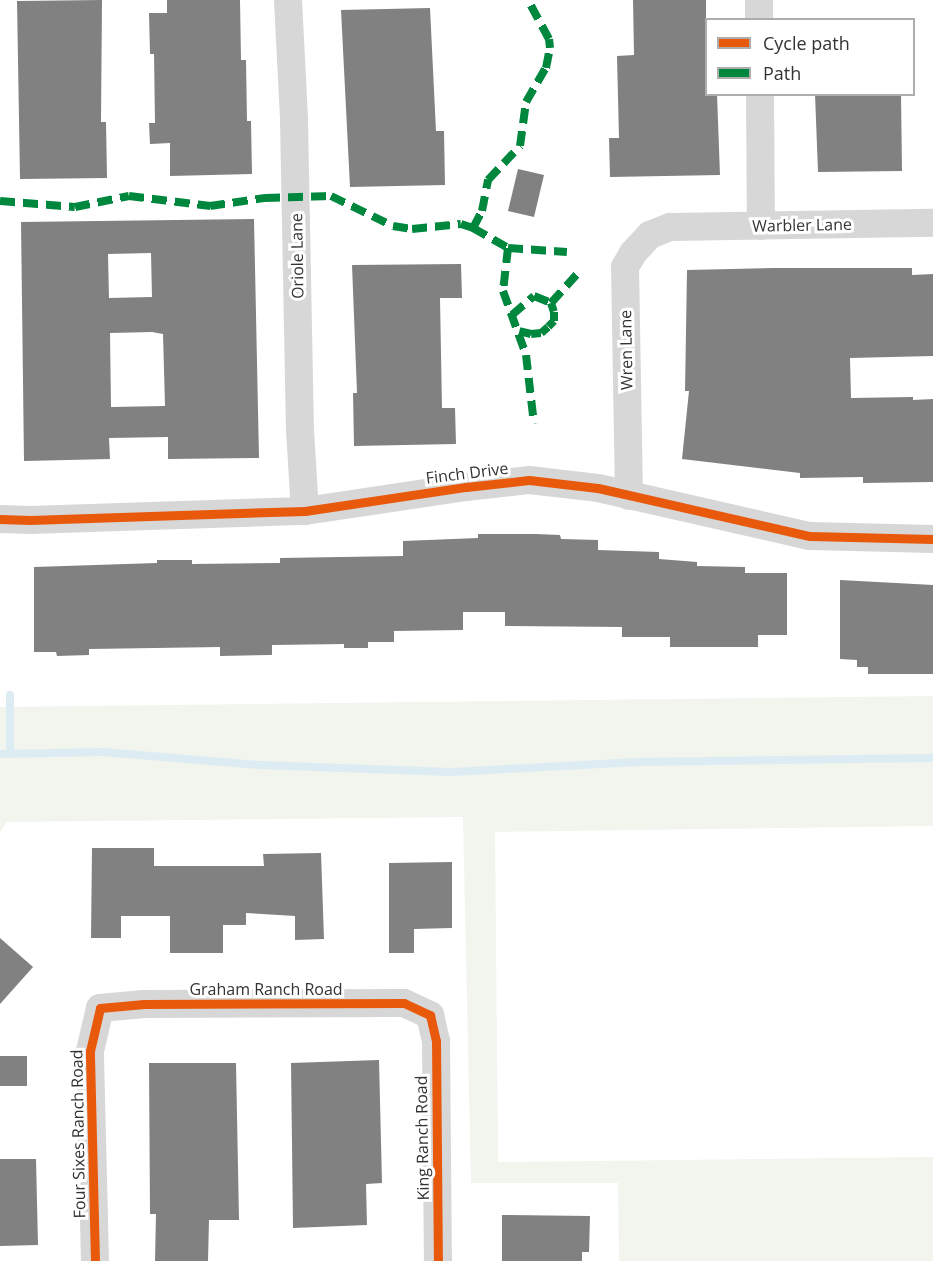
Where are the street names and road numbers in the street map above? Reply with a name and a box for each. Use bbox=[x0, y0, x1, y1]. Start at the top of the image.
street label: Oriole Lane bbox=[287, 213, 307, 299]
street label: Warbler Lane bbox=[752, 215, 852, 235]
street label: Wren Lane bbox=[616, 310, 636, 390]
street label: Finch Drive bbox=[425, 458, 509, 488]
street label: Graham Ranch Road bbox=[189, 979, 343, 999]
street label: Four Sixes Ranch Road bbox=[67, 1049, 89, 1219]
street label: King Ranch Road bbox=[411, 1075, 433, 1201]

